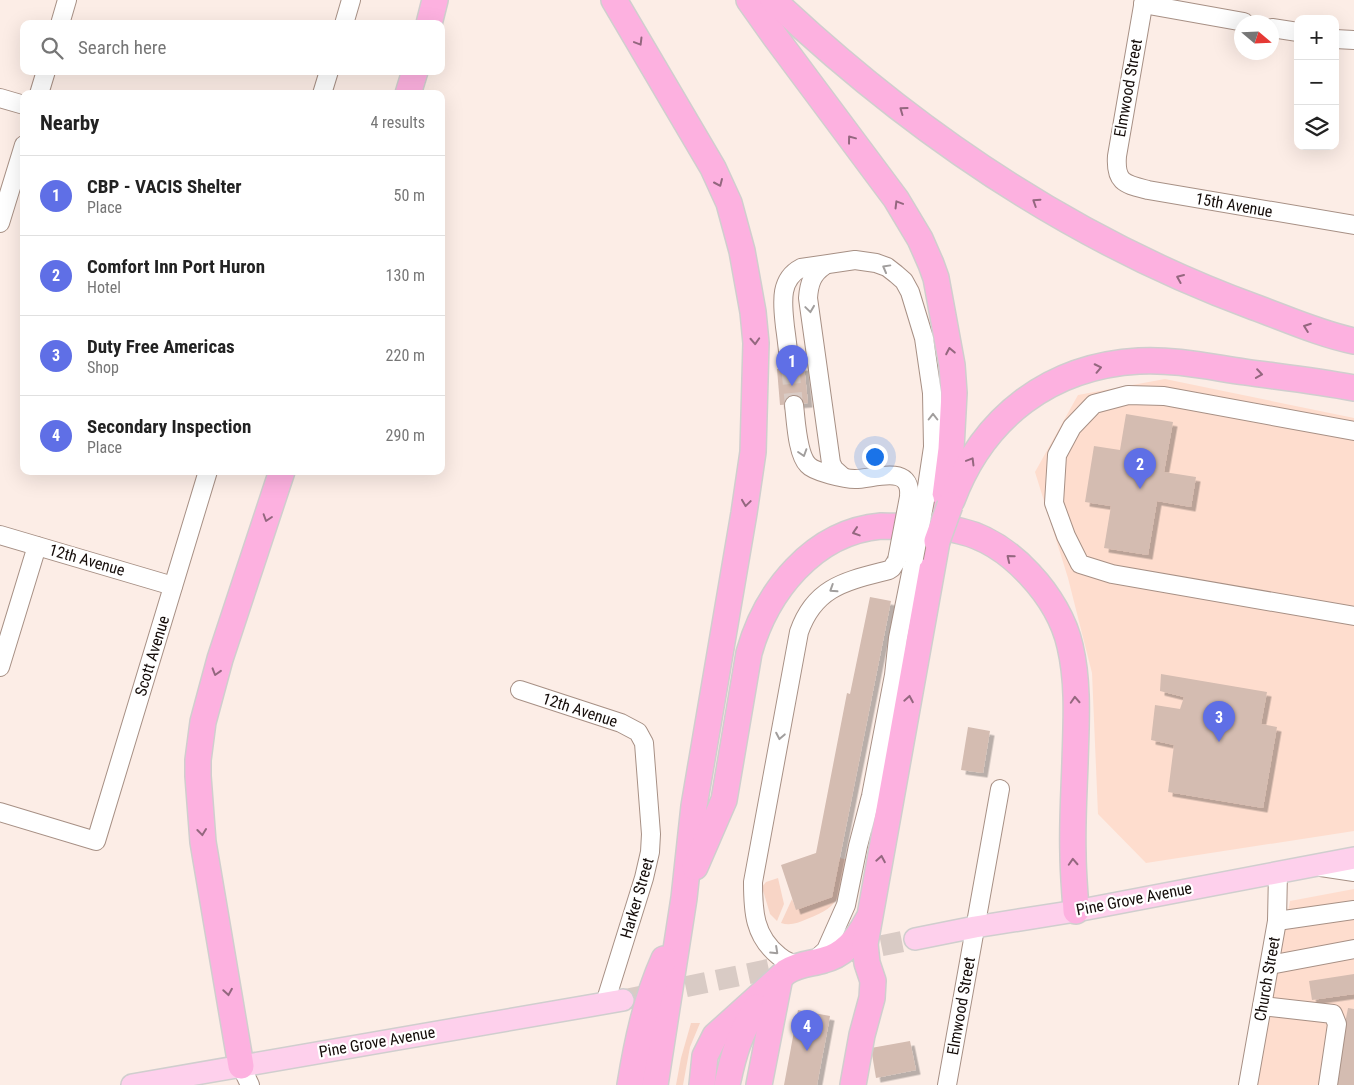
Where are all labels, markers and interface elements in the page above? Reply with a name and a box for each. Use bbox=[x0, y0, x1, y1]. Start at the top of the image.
north arrow bbox=[1234, 15, 1279, 60]
map controls bbox=[1294, 15, 1339, 150]
button: + bbox=[1294, 15, 1339, 60]
search box bbox=[20, 20, 445, 75]
icon: search bbox=[38, 34, 66, 62]
text: Search here bbox=[78, 36, 166, 59]
one-way arrow bbox=[633, 37, 643, 46]
street label: Elmwood Street bbox=[1110, 37, 1146, 139]
button: − bbox=[1294, 60, 1339, 105]
button: layers bbox=[1294, 105, 1339, 150]
one-way arrow bbox=[899, 107, 909, 116]
text: Nearby bbox=[40, 111, 99, 135]
text: 4 results bbox=[370, 113, 425, 132]
one-way arrow bbox=[849, 136, 857, 145]
text: CBP - VACIS Shelter bbox=[87, 175, 242, 198]
one-way arrow bbox=[713, 178, 724, 187]
text: 1 bbox=[52, 186, 60, 205]
text: 50 m bbox=[393, 186, 425, 205]
street label: 15th Avenue bbox=[1194, 189, 1274, 221]
text: Place bbox=[87, 198, 122, 217]
one-way arrow bbox=[1033, 199, 1042, 209]
one-way arrow bbox=[895, 200, 905, 209]
text: Comfort Inn Port Huron bbox=[87, 255, 265, 278]
one-way arrow bbox=[883, 264, 892, 274]
text: 2 bbox=[52, 266, 60, 285]
text: 130 m bbox=[386, 266, 425, 285]
one-way arrow bbox=[1176, 273, 1185, 284]
text: Hotel bbox=[87, 278, 121, 297]
one-way arrow bbox=[804, 305, 815, 313]
one-way arrow bbox=[1304, 323, 1312, 333]
text: Duty Free Americas bbox=[87, 335, 235, 358]
one-way arrow bbox=[750, 337, 761, 345]
pin: 1 bbox=[776, 345, 808, 386]
text: 3 bbox=[52, 346, 60, 365]
text: 220 m bbox=[386, 346, 425, 365]
one-way arrow bbox=[945, 347, 955, 355]
text: Shop bbox=[87, 358, 119, 377]
one-way arrow bbox=[1094, 363, 1102, 373]
one-way arrow bbox=[1255, 368, 1263, 379]
one-way arrow bbox=[928, 413, 938, 420]
text: Secondary Inspection bbox=[87, 415, 251, 438]
text: 4 bbox=[52, 426, 60, 445]
text: 290 m bbox=[386, 426, 425, 445]
text: Place bbox=[87, 438, 122, 457]
your location bbox=[862, 444, 888, 470]
one-way arrow bbox=[797, 448, 807, 457]
pin: 2 bbox=[1124, 448, 1156, 489]
one-way arrow bbox=[964, 457, 974, 466]
one-way arrow bbox=[741, 499, 752, 507]
one-way arrow bbox=[263, 513, 273, 521]
one-way arrow bbox=[852, 526, 861, 536]
street label: 12th Avenue bbox=[47, 540, 127, 580]
one-way arrow bbox=[1007, 555, 1016, 563]
one-way arrow bbox=[829, 582, 838, 592]
street label: Scott Avenue bbox=[131, 614, 173, 698]
one-way arrow bbox=[211, 667, 221, 675]
street label: 12th Avenue bbox=[540, 689, 620, 731]
one-way arrow bbox=[904, 694, 914, 703]
one-way arrow bbox=[1070, 695, 1081, 703]
pin: 3 bbox=[1203, 701, 1235, 742]
one-way arrow bbox=[775, 732, 786, 741]
one-way arrow bbox=[196, 828, 207, 836]
one-way arrow bbox=[876, 854, 886, 863]
street label: Harker Street bbox=[616, 855, 658, 941]
one-way arrow bbox=[1068, 858, 1079, 866]
street label: Pine Grove Avenue bbox=[1075, 878, 1193, 920]
street label: Church Street bbox=[1250, 935, 1284, 1023]
one-way arrow bbox=[769, 946, 778, 955]
street label: Elmwood Street bbox=[943, 955, 979, 1057]
one-way arrow bbox=[222, 988, 232, 997]
pin: 4 bbox=[791, 1010, 823, 1051]
street label: Pine Grove Avenue bbox=[317, 1022, 437, 1062]

